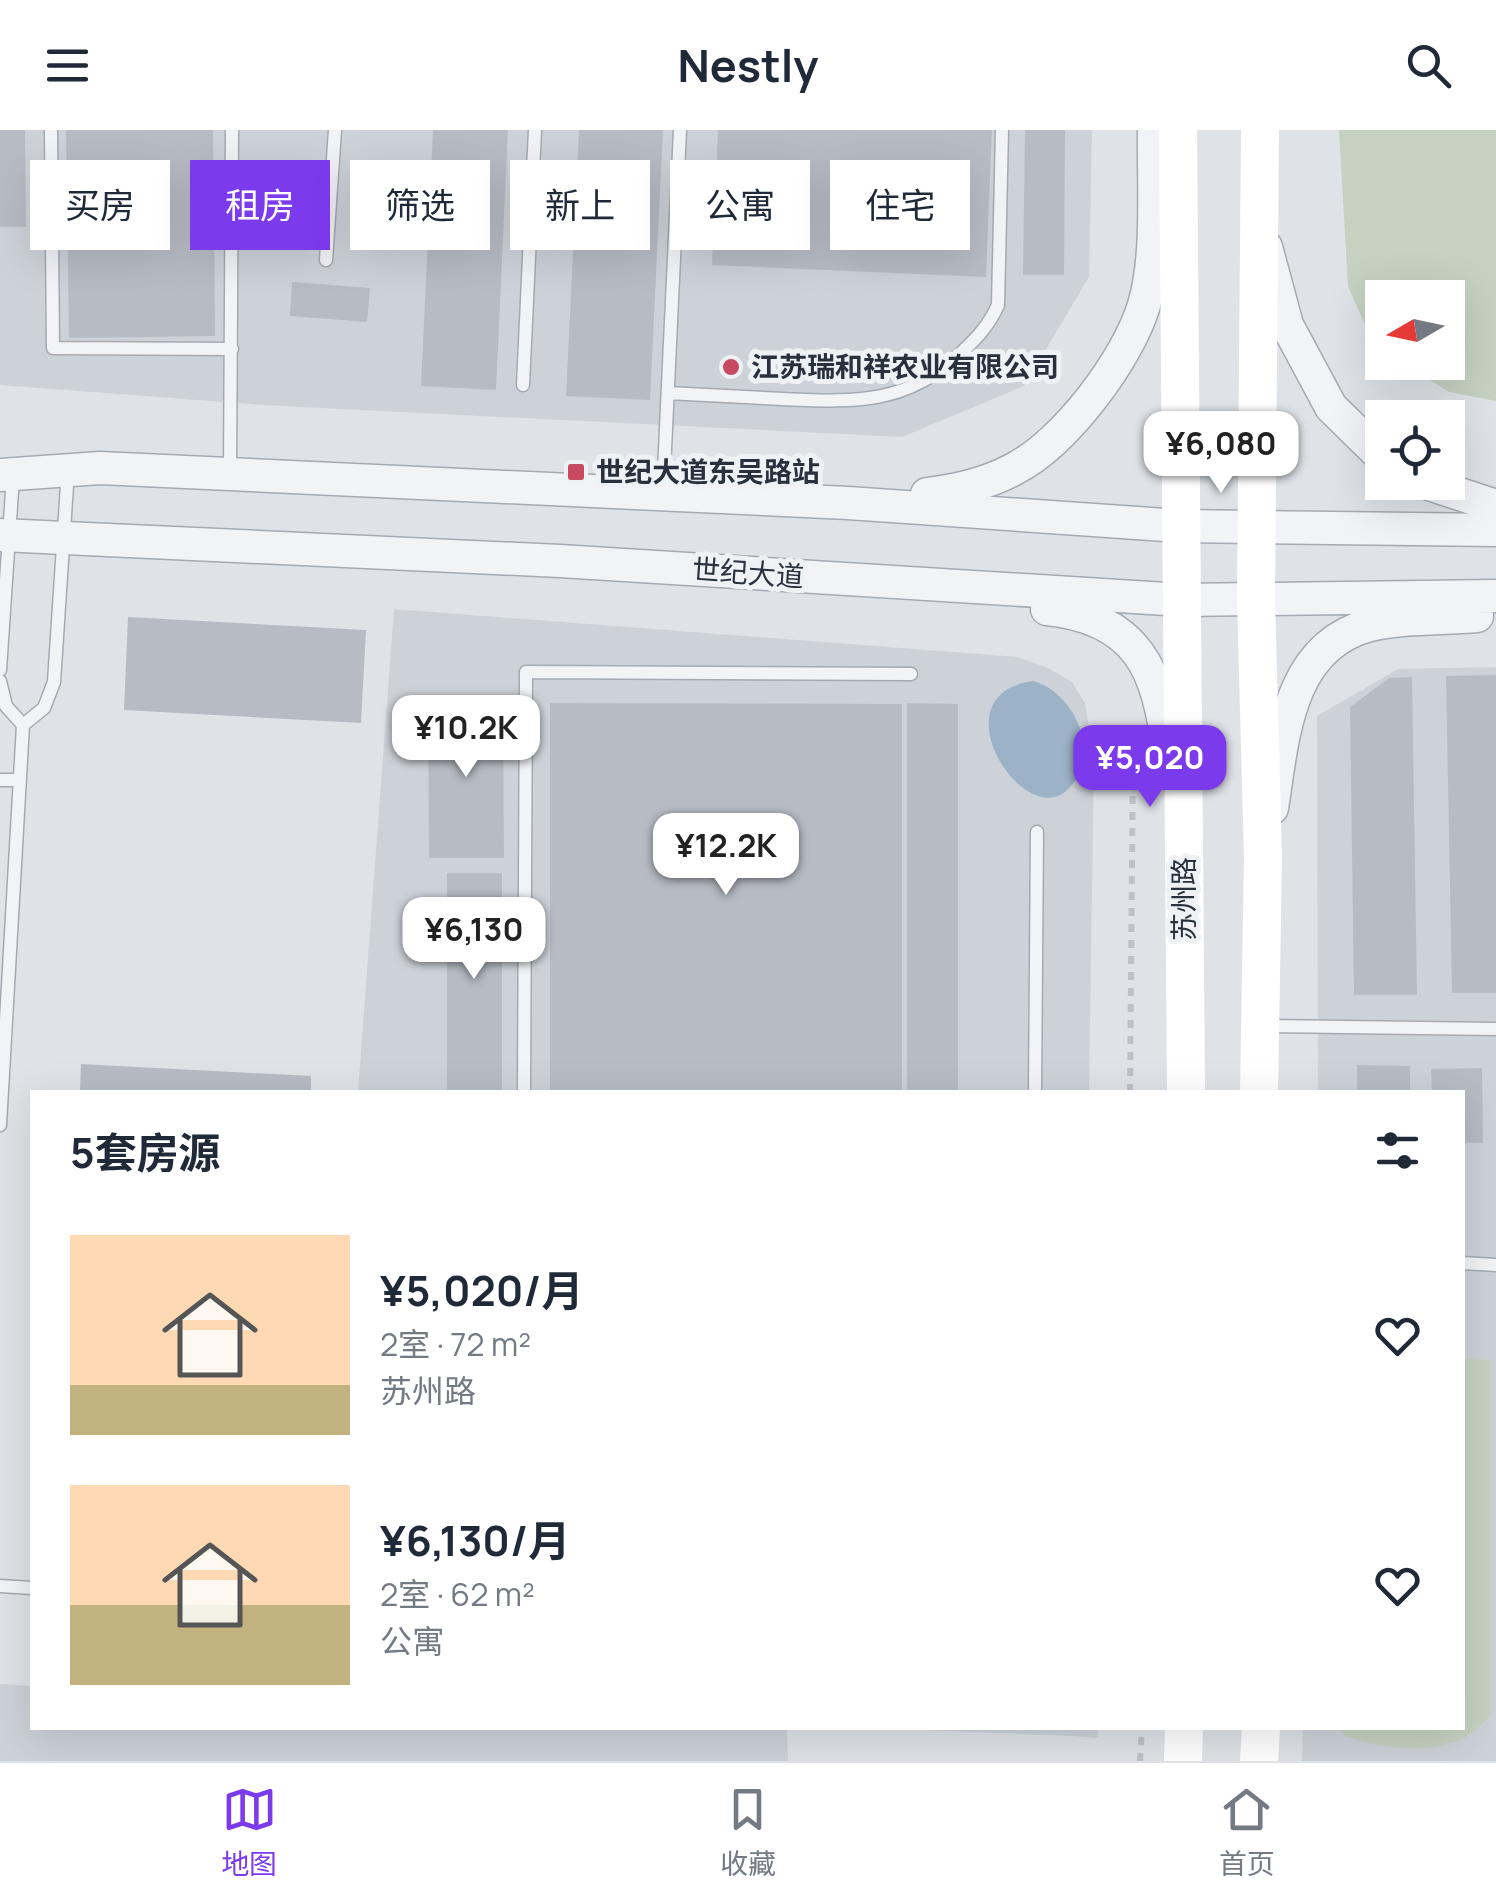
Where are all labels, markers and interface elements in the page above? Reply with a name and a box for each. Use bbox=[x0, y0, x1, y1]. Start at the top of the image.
text: Nestly bbox=[677, 34, 819, 96]
icon: menu bbox=[40, 38, 95, 93]
icon: search bbox=[1401, 38, 1456, 93]
chip: 买房 bbox=[30, 160, 170, 250]
chip: 租房 bbox=[190, 160, 330, 250]
chip: 筛选 bbox=[350, 160, 490, 250]
chip: 新上 bbox=[510, 160, 650, 250]
chip: 公寓 bbox=[670, 160, 810, 250]
chip: 住宅 bbox=[830, 160, 970, 250]
north arrow bbox=[1365, 280, 1465, 380]
map controls bbox=[1365, 280, 1465, 500]
place label: 江苏瑞和祥农业有限公司 bbox=[751, 347, 1059, 385]
marker: 江苏瑞和祥农业有限公司 bbox=[720, 356, 742, 378]
button: locate bbox=[1365, 400, 1465, 500]
pin: ¥6,080 bbox=[1140, 411, 1302, 496]
text: ¥6,080 bbox=[1166, 421, 1276, 465]
place label: 世纪大道东吴路站 bbox=[596, 452, 820, 490]
marker: 世纪大道东吴路站 bbox=[565, 461, 587, 483]
street label: 世纪大道 bbox=[691, 549, 805, 595]
pin: ¥10.2K bbox=[385, 695, 547, 780]
text: ¥10.2K bbox=[414, 705, 518, 749]
pin: ¥5,020 bbox=[1069, 725, 1231, 810]
text: ¥5,020 bbox=[1095, 735, 1205, 779]
pin: ¥12.2K bbox=[645, 813, 807, 898]
text: ¥12.2K bbox=[675, 823, 777, 867]
street label: 苏州路 bbox=[1164, 857, 1202, 941]
pin: ¥6,130 bbox=[393, 897, 555, 982]
text: ¥6,130 bbox=[424, 907, 524, 951]
text: 5套房源 bbox=[70, 1123, 221, 1181]
icon: filters bbox=[1370, 1123, 1425, 1178]
text: ¥5,020/月 bbox=[380, 1261, 584, 1319]
icon: home bbox=[150, 1275, 270, 1395]
icon: heart bbox=[1370, 1308, 1425, 1363]
text: 2室 · 72 m² bbox=[380, 1322, 531, 1366]
text: 苏州路 bbox=[380, 1369, 476, 1413]
text: ¥6,130/月 bbox=[380, 1511, 570, 1569]
icon: home bbox=[150, 1525, 270, 1645]
icon: heart bbox=[1370, 1558, 1425, 1613]
text: 2室 · 62 m² bbox=[380, 1572, 535, 1616]
text: 公寓 bbox=[380, 1619, 444, 1663]
tab: 地图 bbox=[221, 1782, 277, 1882]
tab: 收藏 bbox=[720, 1782, 776, 1882]
tab: 首页 bbox=[1219, 1782, 1275, 1882]

